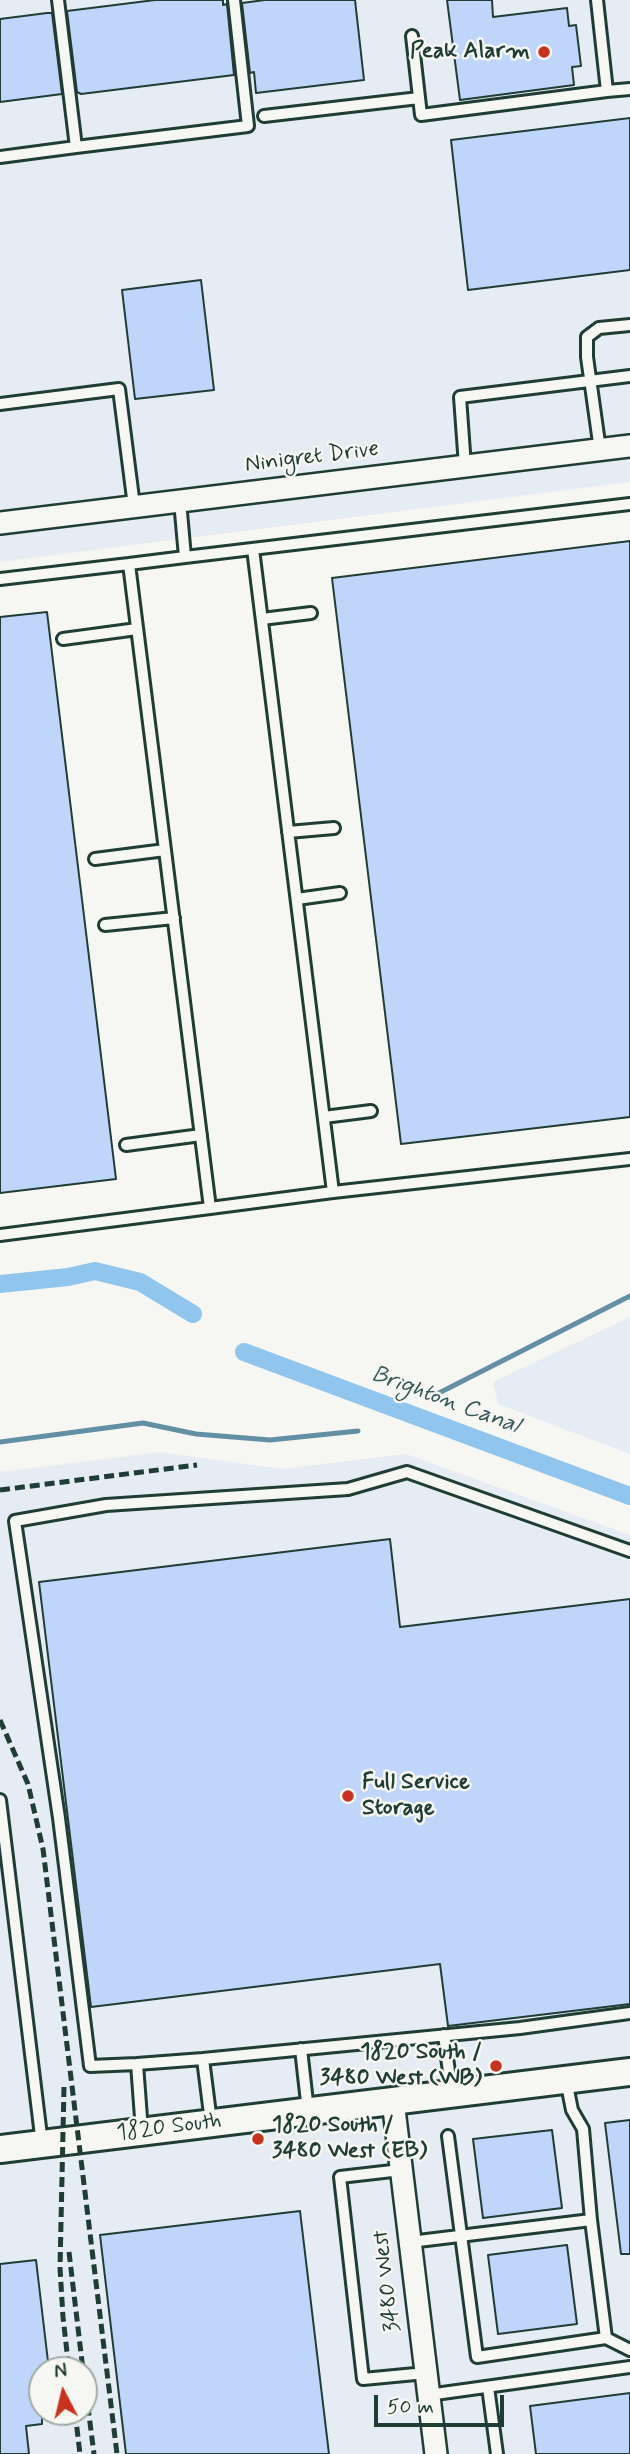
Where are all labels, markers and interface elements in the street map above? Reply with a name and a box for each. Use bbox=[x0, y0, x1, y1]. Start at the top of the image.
place label: Peak Alarm bbox=[410, 38, 530, 66]
marker: Peak Alarm bbox=[536, 44, 552, 60]
street label: Ninigret Drive bbox=[243, 436, 381, 480]
water label: Brighton Canal bbox=[367, 1361, 523, 1441]
place label: Full Service Storage bbox=[362, 1769, 470, 1823]
marker: Full Service Storage bbox=[340, 1788, 356, 1804]
place label: 1820 South / 3480 West (WB) bbox=[320, 2039, 482, 2093]
marker: 1820 South / 3480 West (WB) bbox=[488, 2058, 504, 2074]
street label: 1820 South bbox=[115, 2108, 223, 2148]
place label: 1820 South / 3480 West (EB) bbox=[272, 2112, 427, 2166]
marker: 1820 South / 3480 West (EB) bbox=[250, 2131, 266, 2147]
street label: 3480 West bbox=[368, 2228, 408, 2334]
north arrow bbox=[28, 2356, 98, 2426]
text: N bbox=[53, 2358, 68, 2385]
scale bar bbox=[378, 2380, 508, 2424]
text: 50 m bbox=[387, 2393, 434, 2421]

